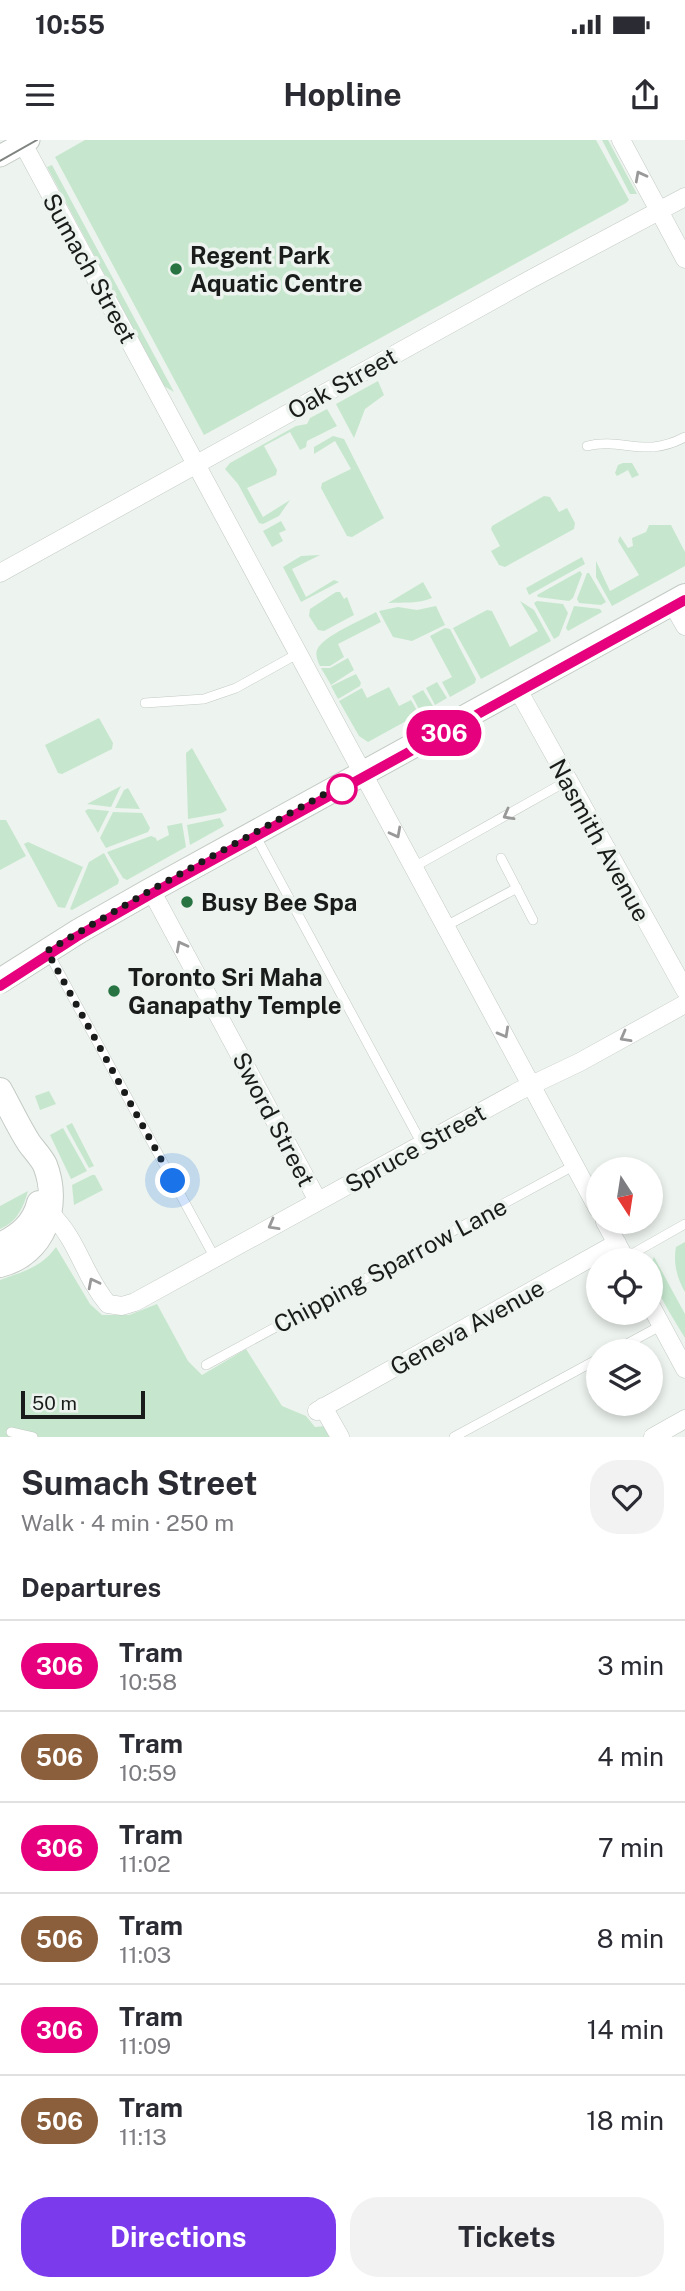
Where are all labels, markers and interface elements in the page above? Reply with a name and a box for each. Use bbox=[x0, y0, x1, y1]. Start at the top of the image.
text: 10:55 bbox=[35, 9, 105, 40]
icon: menu bbox=[21, 76, 59, 114]
text: Hopline bbox=[283, 76, 402, 113]
icon: share bbox=[626, 76, 664, 114]
one-way arrow bbox=[635, 170, 648, 183]
street label: Sumach Street bbox=[37, 188, 143, 348]
place label: Regent Park Aquatic Centre bbox=[190, 241, 363, 297]
marker: Regent Park Aquatic Centre bbox=[168, 261, 184, 277]
street label: Oak Street bbox=[283, 342, 401, 424]
line badge: 306 bbox=[404, 710, 484, 756]
text: 306 bbox=[420, 719, 468, 747]
street label: Nasmith Avenue bbox=[544, 754, 656, 926]
unlabelled marker bbox=[327, 774, 357, 804]
one-way arrow bbox=[503, 807, 515, 820]
one-way arrow bbox=[388, 826, 401, 838]
place label: Busy Bee Spa bbox=[201, 888, 357, 916]
marker: Busy Bee Spa bbox=[179, 894, 195, 910]
one-way arrow bbox=[176, 941, 190, 954]
place label: Toronto Sri Maha Ganapathy Temple bbox=[128, 963, 342, 1019]
marker: Toronto Sri Maha Ganapathy Temple bbox=[106, 983, 122, 999]
one-way arrow bbox=[496, 1026, 509, 1038]
one-way arrow bbox=[620, 1029, 633, 1042]
street label: Sword Street bbox=[227, 1047, 321, 1191]
street label: Spruce Street bbox=[340, 1098, 490, 1198]
north arrow bbox=[586, 1157, 663, 1234]
map controls bbox=[586, 1157, 663, 1416]
your location bbox=[155, 1163, 190, 1198]
street label: Chipping Sparrow Lane bbox=[269, 1192, 511, 1338]
one-way arrow bbox=[268, 1217, 281, 1230]
button: locate bbox=[586, 1248, 663, 1325]
street label: Geneva Avenue bbox=[385, 1273, 549, 1381]
one-way arrow bbox=[88, 1278, 102, 1290]
button: layers bbox=[586, 1339, 663, 1416]
scale bar bbox=[21, 1388, 145, 1420]
text: 50 m bbox=[32, 1392, 77, 1414]
button: heart bbox=[590, 1460, 664, 1534]
text: Sumach Street bbox=[21, 1464, 258, 1502]
text: Walk · 4 min · 250 m bbox=[21, 1509, 234, 1536]
text: Departures bbox=[21, 1572, 161, 1603]
text: Tram bbox=[119, 1637, 183, 1668]
text: 3 min bbox=[597, 1650, 664, 1681]
text: 306 bbox=[36, 1652, 83, 1680]
text: 10:58 bbox=[119, 1668, 177, 1695]
text: Tram bbox=[119, 1728, 183, 1759]
text: 4 min bbox=[597, 1741, 664, 1772]
text: 506 bbox=[36, 1743, 83, 1771]
text: 10:59 bbox=[119, 1759, 177, 1786]
text: Tram bbox=[119, 1819, 183, 1850]
text: 7 min bbox=[598, 1832, 664, 1863]
text: 306 bbox=[36, 1834, 83, 1862]
text: 11:02 bbox=[119, 1850, 171, 1877]
text: Tram bbox=[119, 1910, 183, 1941]
text: 8 min bbox=[597, 1923, 664, 1954]
text: 506 bbox=[36, 1925, 83, 1953]
text: 11:03 bbox=[119, 1941, 171, 1968]
text: Tram bbox=[119, 2001, 183, 2032]
text: 14 min bbox=[587, 2014, 664, 2045]
text: 306 bbox=[36, 2016, 83, 2044]
text: 11:09 bbox=[119, 2032, 171, 2059]
text: Tram bbox=[119, 2092, 183, 2123]
text: 18 min bbox=[586, 2105, 664, 2136]
text: 506 bbox=[36, 2107, 83, 2135]
text: 11:13 bbox=[119, 2123, 167, 2150]
button: Directions bbox=[21, 2197, 336, 2277]
button: Tickets bbox=[350, 2197, 664, 2277]

